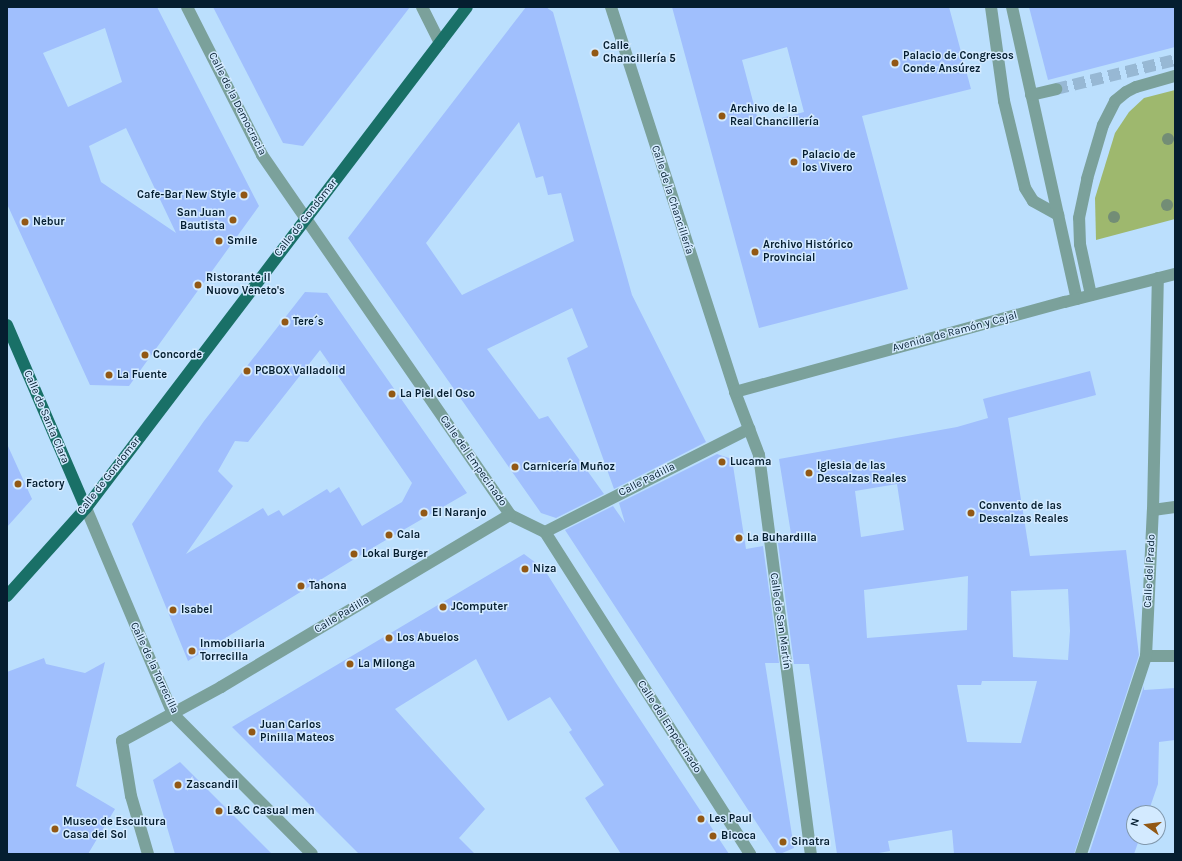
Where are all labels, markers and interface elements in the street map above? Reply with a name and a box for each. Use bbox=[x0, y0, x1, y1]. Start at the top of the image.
place label: Calle Chancillería 5 bbox=[603, 40, 676, 66]
marker: Calle Chancillería 5 bbox=[590, 48, 600, 58]
street label: Calle de la Democracia bbox=[205, 50, 269, 158]
place label: Palacio de Congresos Conde Ansúrez bbox=[903, 50, 1014, 76]
marker: Palacio de Congresos Conde Ansúrez bbox=[890, 58, 900, 68]
place label: Archivo de la Real Chancillería bbox=[730, 103, 819, 129]
marker: Archivo de la Real Chancillería bbox=[717, 111, 727, 121]
street label: Calle de la Chancillería bbox=[648, 144, 696, 256]
place label: Palacio de los Vivero bbox=[802, 149, 856, 175]
marker: Palacio de los Vivero bbox=[789, 157, 799, 167]
street label: Calle de Gondomar bbox=[272, 177, 340, 259]
place label: Cafe-Bar New Style bbox=[137, 188, 236, 202]
marker: Cafe-Bar New Style bbox=[239, 190, 249, 200]
place label: San Juan Bautista bbox=[177, 207, 225, 233]
place label: Nebur bbox=[33, 215, 65, 229]
marker: San Juan Bautista bbox=[228, 215, 238, 225]
marker: Nebur bbox=[20, 217, 30, 227]
place label: Smile bbox=[227, 234, 257, 248]
marker: Smile bbox=[214, 236, 224, 246]
place label: Archivo Histórico Provincial bbox=[763, 239, 853, 265]
marker: Archivo Histórico Provincial bbox=[750, 247, 760, 257]
place label: Ristorante il Nuovo Veneto's bbox=[206, 272, 285, 298]
marker: Ristorante il Nuovo Veneto's bbox=[193, 280, 203, 290]
street label: Avenida de Ramón y Cajal bbox=[891, 309, 1019, 355]
place label: Tere´s bbox=[293, 315, 324, 329]
marker: Tere´s bbox=[280, 317, 290, 327]
place label: Concorde bbox=[153, 348, 202, 362]
marker: Concorde bbox=[140, 350, 150, 360]
place label: PCBOX Valladolid bbox=[255, 364, 345, 378]
marker: PCBOX Valladolid bbox=[242, 366, 252, 376]
street label: Calle de Santa Clara bbox=[20, 368, 72, 466]
place label: La Fuente bbox=[117, 368, 167, 382]
marker: La Fuente bbox=[104, 370, 114, 380]
place label: La Piel del Oso bbox=[400, 387, 475, 401]
marker: La Piel del Oso bbox=[387, 389, 397, 399]
street label: Calle del Empecinado bbox=[437, 413, 509, 509]
street label: Calle de Gondomar bbox=[75, 435, 143, 517]
place label: Lucama bbox=[730, 455, 771, 469]
marker: Lucama bbox=[717, 457, 727, 467]
place label: Carnicería Muñoz bbox=[523, 460, 615, 474]
street label: Calle Padilla bbox=[617, 460, 677, 500]
place label: Iglesia de las Descalzas Reales bbox=[817, 460, 907, 486]
marker: Carnicería Muñoz bbox=[510, 462, 520, 472]
marker: Iglesia de las Descalzas Reales bbox=[804, 468, 814, 478]
place label: Factory bbox=[26, 477, 64, 491]
marker: Factory bbox=[13, 479, 23, 489]
place label: Convento de las Descalzas Reales bbox=[979, 500, 1069, 526]
place label: El Naranjo bbox=[432, 506, 486, 520]
marker: El Naranjo bbox=[419, 508, 429, 518]
marker: Convento de las Descalzas Reales bbox=[966, 508, 976, 518]
place label: Cala bbox=[397, 528, 420, 542]
marker: Cala bbox=[384, 530, 394, 540]
place label: La Buhardilla bbox=[747, 531, 817, 545]
marker: La Buhardilla bbox=[734, 533, 744, 543]
street label: Calle del Prado bbox=[1141, 534, 1159, 608]
place label: Lokal Burger bbox=[362, 547, 428, 561]
marker: Lokal Burger bbox=[349, 549, 359, 559]
place label: Niza bbox=[533, 562, 556, 576]
marker: Niza bbox=[520, 564, 530, 574]
street label: Calle de San Martín bbox=[767, 572, 793, 670]
place label: Tahona bbox=[309, 579, 347, 593]
marker: Tahona bbox=[296, 581, 306, 591]
street label: Calle Padilla bbox=[312, 594, 372, 636]
place label: JComputer bbox=[451, 600, 508, 614]
marker: JComputer bbox=[438, 602, 448, 612]
place label: Isabel bbox=[181, 603, 213, 617]
marker: Isabel bbox=[168, 605, 178, 615]
street label: Calle de la Torrecilla bbox=[127, 620, 181, 716]
place label: Los Abuelos bbox=[397, 631, 459, 645]
marker: Los Abuelos bbox=[384, 633, 394, 643]
place label: Inmobiliaria Torrecilla bbox=[200, 638, 265, 664]
marker: Inmobiliaria Torrecilla bbox=[187, 646, 197, 656]
place label: La Milonga bbox=[358, 657, 415, 671]
marker: La Milonga bbox=[345, 659, 355, 669]
street label: Calle del Empecinado bbox=[634, 678, 704, 776]
place label: Juan Carlos Pinilla Mateos bbox=[260, 719, 335, 745]
marker: Juan Carlos Pinilla Mateos bbox=[247, 727, 257, 737]
place label: Zascandil bbox=[186, 778, 238, 792]
marker: Zascandil bbox=[173, 780, 183, 790]
place label: L&C Casual men bbox=[227, 804, 315, 818]
north arrow bbox=[1126, 805, 1166, 845]
marker: L&C Casual men bbox=[214, 806, 224, 816]
place label: Les Paul bbox=[709, 812, 752, 826]
marker: Les Paul bbox=[696, 814, 706, 824]
place label: Museo de Escultura Casa del Sol bbox=[63, 816, 166, 842]
text: N bbox=[1128, 817, 1142, 828]
marker: Museo de Escultura Casa del Sol bbox=[50, 824, 60, 834]
place label: Bicoca bbox=[721, 829, 756, 843]
marker: Bicoca bbox=[708, 831, 718, 841]
place label: Sinatra bbox=[791, 835, 830, 849]
marker: Sinatra bbox=[778, 837, 788, 847]

